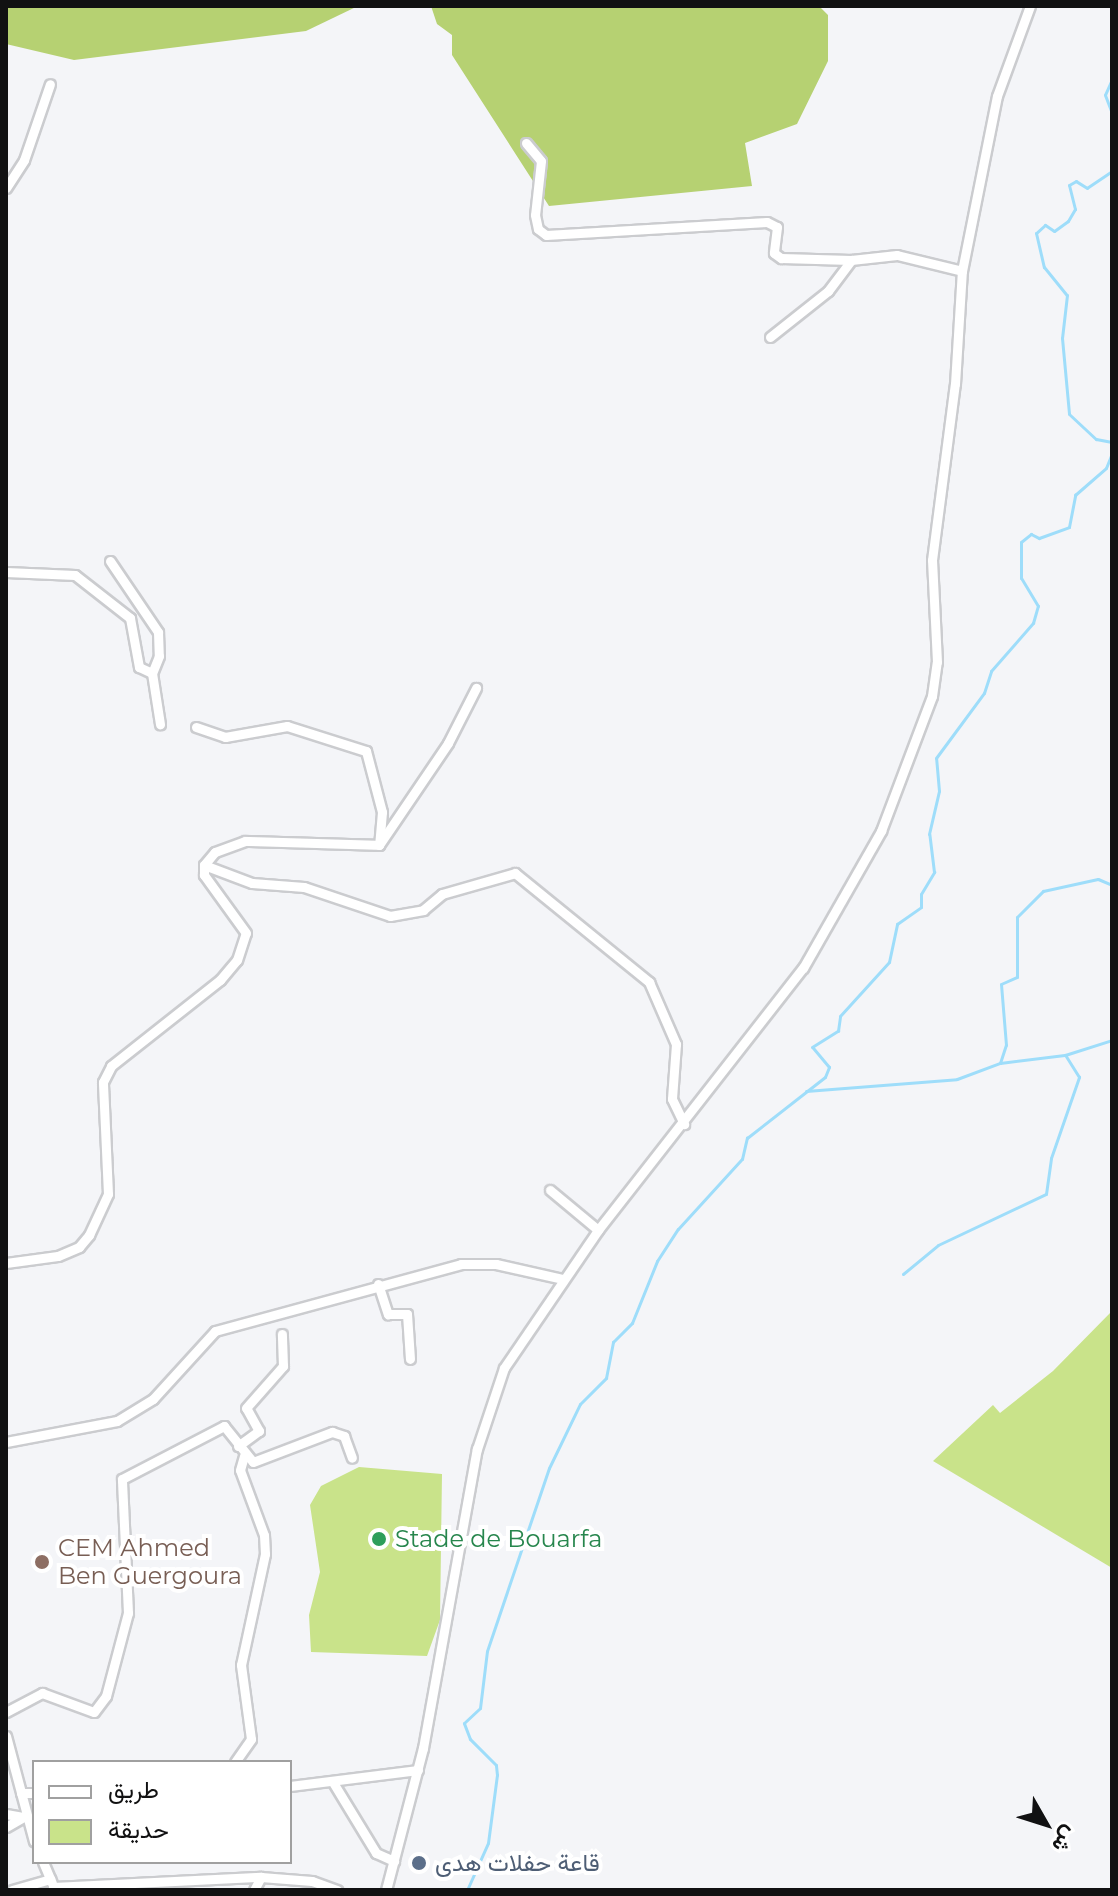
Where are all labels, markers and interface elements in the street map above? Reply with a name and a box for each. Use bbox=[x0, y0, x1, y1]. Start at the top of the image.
place label: Stade de Bouarfa bbox=[395, 1525, 602, 1553]
marker: Stade de Bouarfa bbox=[370, 1530, 388, 1548]
place label: CEM Ahmed Ben Guergoura bbox=[58, 1534, 242, 1590]
marker: CEM Ahmed Ben Guergoura bbox=[33, 1553, 51, 1571]
legend bbox=[32, 1760, 292, 1864]
text: طريق bbox=[108, 1775, 159, 1804]
north arrow bbox=[1006, 1784, 1086, 1864]
text: حديقة bbox=[108, 1815, 169, 1844]
text: ش bbox=[1046, 1821, 1084, 1858]
place label: قاعة حفلات هدى bbox=[435, 1849, 600, 1877]
marker: قاعة حفلات هدى bbox=[410, 1854, 428, 1872]

